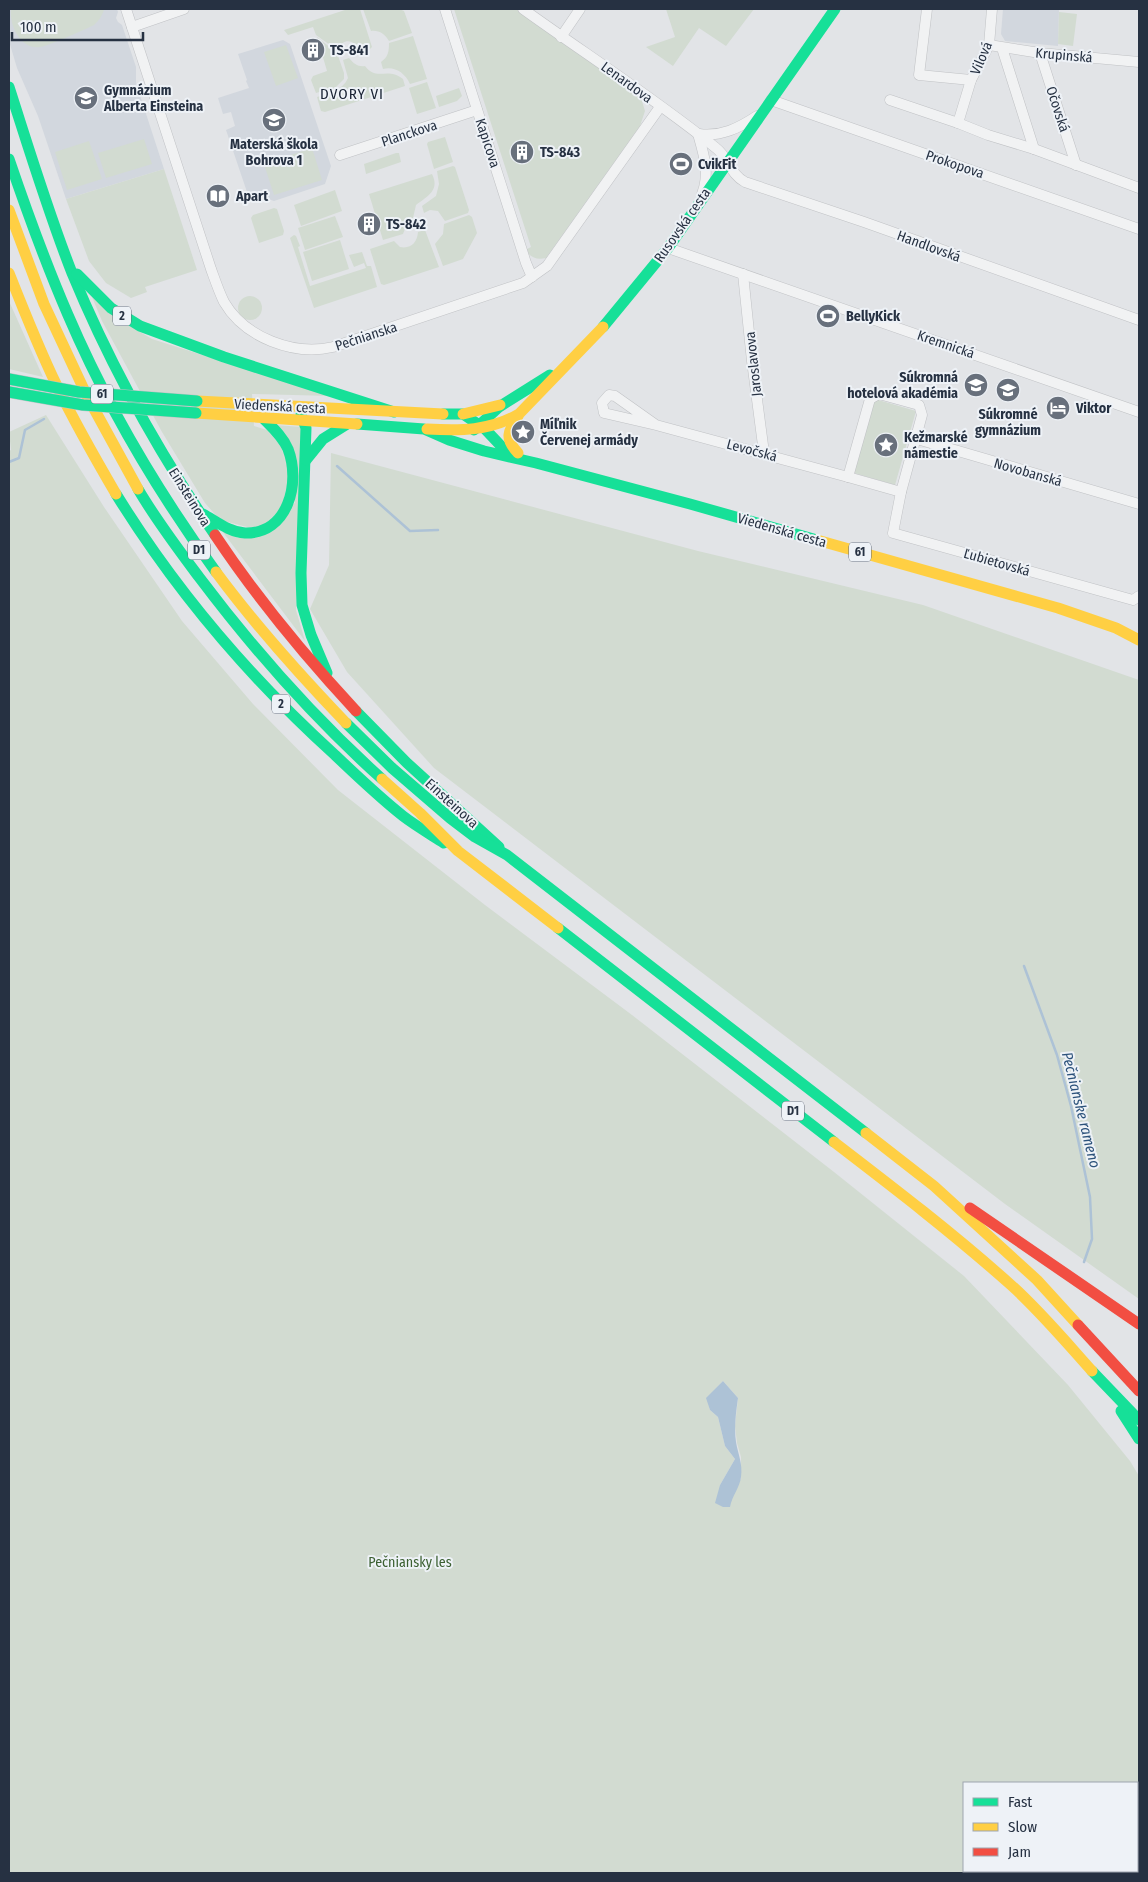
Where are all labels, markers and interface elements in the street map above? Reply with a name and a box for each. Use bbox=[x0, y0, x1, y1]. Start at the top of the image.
scale bar bbox=[12, 10, 144, 42]
text: 100 m bbox=[20, 18, 57, 36]
building icon: TS-841 bbox=[300, 37, 326, 63]
street label: Vilová bbox=[967, 39, 996, 77]
place label: TS-841 bbox=[330, 42, 369, 59]
street label: Krupinská bbox=[1035, 45, 1093, 66]
street label: Lenardova bbox=[598, 58, 656, 107]
place label: Gymnázium Alberta Einsteina bbox=[103, 82, 203, 115]
street label: Očovská bbox=[1042, 84, 1073, 134]
school or university icon: Gymnázium Alberta Einsteina bbox=[73, 85, 99, 111]
district label: DVORY VI bbox=[320, 85, 384, 103]
school or university icon: Materská škola Bohrova 1 bbox=[261, 107, 287, 133]
street label: Planckova bbox=[379, 116, 439, 150]
street label: Kapicova bbox=[472, 116, 504, 170]
place label: Materská škola Bohrova 1 bbox=[230, 136, 318, 169]
building icon: TS-843 bbox=[509, 139, 535, 165]
place label: TS-843 bbox=[540, 144, 581, 161]
street label: Prokopova bbox=[924, 147, 986, 182]
sports icon: CvikFit bbox=[668, 151, 694, 177]
place label: CvikFit bbox=[698, 156, 737, 173]
library icon: Apart bbox=[205, 183, 231, 209]
street label: Rusovská cesta bbox=[651, 185, 714, 266]
place label: Apart bbox=[235, 188, 269, 205]
building icon: TS-842 bbox=[356, 211, 382, 237]
place label: TS-842 bbox=[386, 216, 427, 233]
street label: Handlovská bbox=[895, 227, 963, 266]
sports icon: BellyKick bbox=[815, 303, 841, 329]
road number: 2 bbox=[113, 306, 131, 326]
place label: BellyKick bbox=[846, 308, 901, 325]
street label: Pečnianska bbox=[333, 318, 399, 354]
street label: Kremnická bbox=[915, 327, 977, 362]
street label: Jaroslavova bbox=[742, 331, 765, 397]
place label: Súkromná hotelová akadémia bbox=[847, 369, 958, 402]
school or university icon: Súkromná hotelová akadémia bbox=[963, 372, 989, 398]
school or university icon: Súkromné gymnázium bbox=[995, 377, 1021, 403]
road number: 61 bbox=[91, 384, 113, 404]
hotel icon: Viktor bbox=[1045, 395, 1071, 421]
street label: Viedenská cesta bbox=[234, 396, 326, 417]
place label: Viktor bbox=[1075, 400, 1112, 417]
place label: Súkromné gymnázium bbox=[975, 406, 1041, 439]
place label: Míľnik Červenej armády bbox=[540, 416, 638, 449]
place icon: Míľnik Červenej armády bbox=[510, 419, 536, 445]
place label: Kežmarské námestie bbox=[904, 429, 968, 462]
place icon: Kežmarské námestie bbox=[873, 432, 899, 458]
street label: Levočská bbox=[725, 436, 779, 465]
street label: Novobanská bbox=[992, 455, 1064, 490]
street label: Einsteinova bbox=[165, 465, 214, 530]
street label: Viedenská cesta bbox=[735, 510, 828, 551]
road number: D1 bbox=[188, 540, 210, 560]
road number: 61 bbox=[849, 542, 871, 562]
street label: Ľubietovská bbox=[962, 545, 1032, 580]
road number: 2 bbox=[272, 694, 290, 714]
street label: Einsteinova bbox=[422, 775, 482, 832]
water label: Pečnianske rameno bbox=[1058, 1050, 1104, 1170]
road number: D1 bbox=[782, 1102, 804, 1120]
park label: Pečniansky les bbox=[368, 1554, 452, 1571]
legend bbox=[963, 1782, 1138, 1872]
text: Fast bbox=[1008, 1793, 1032, 1811]
text: Slow bbox=[1008, 1818, 1037, 1836]
text: Jam bbox=[1008, 1843, 1031, 1861]

